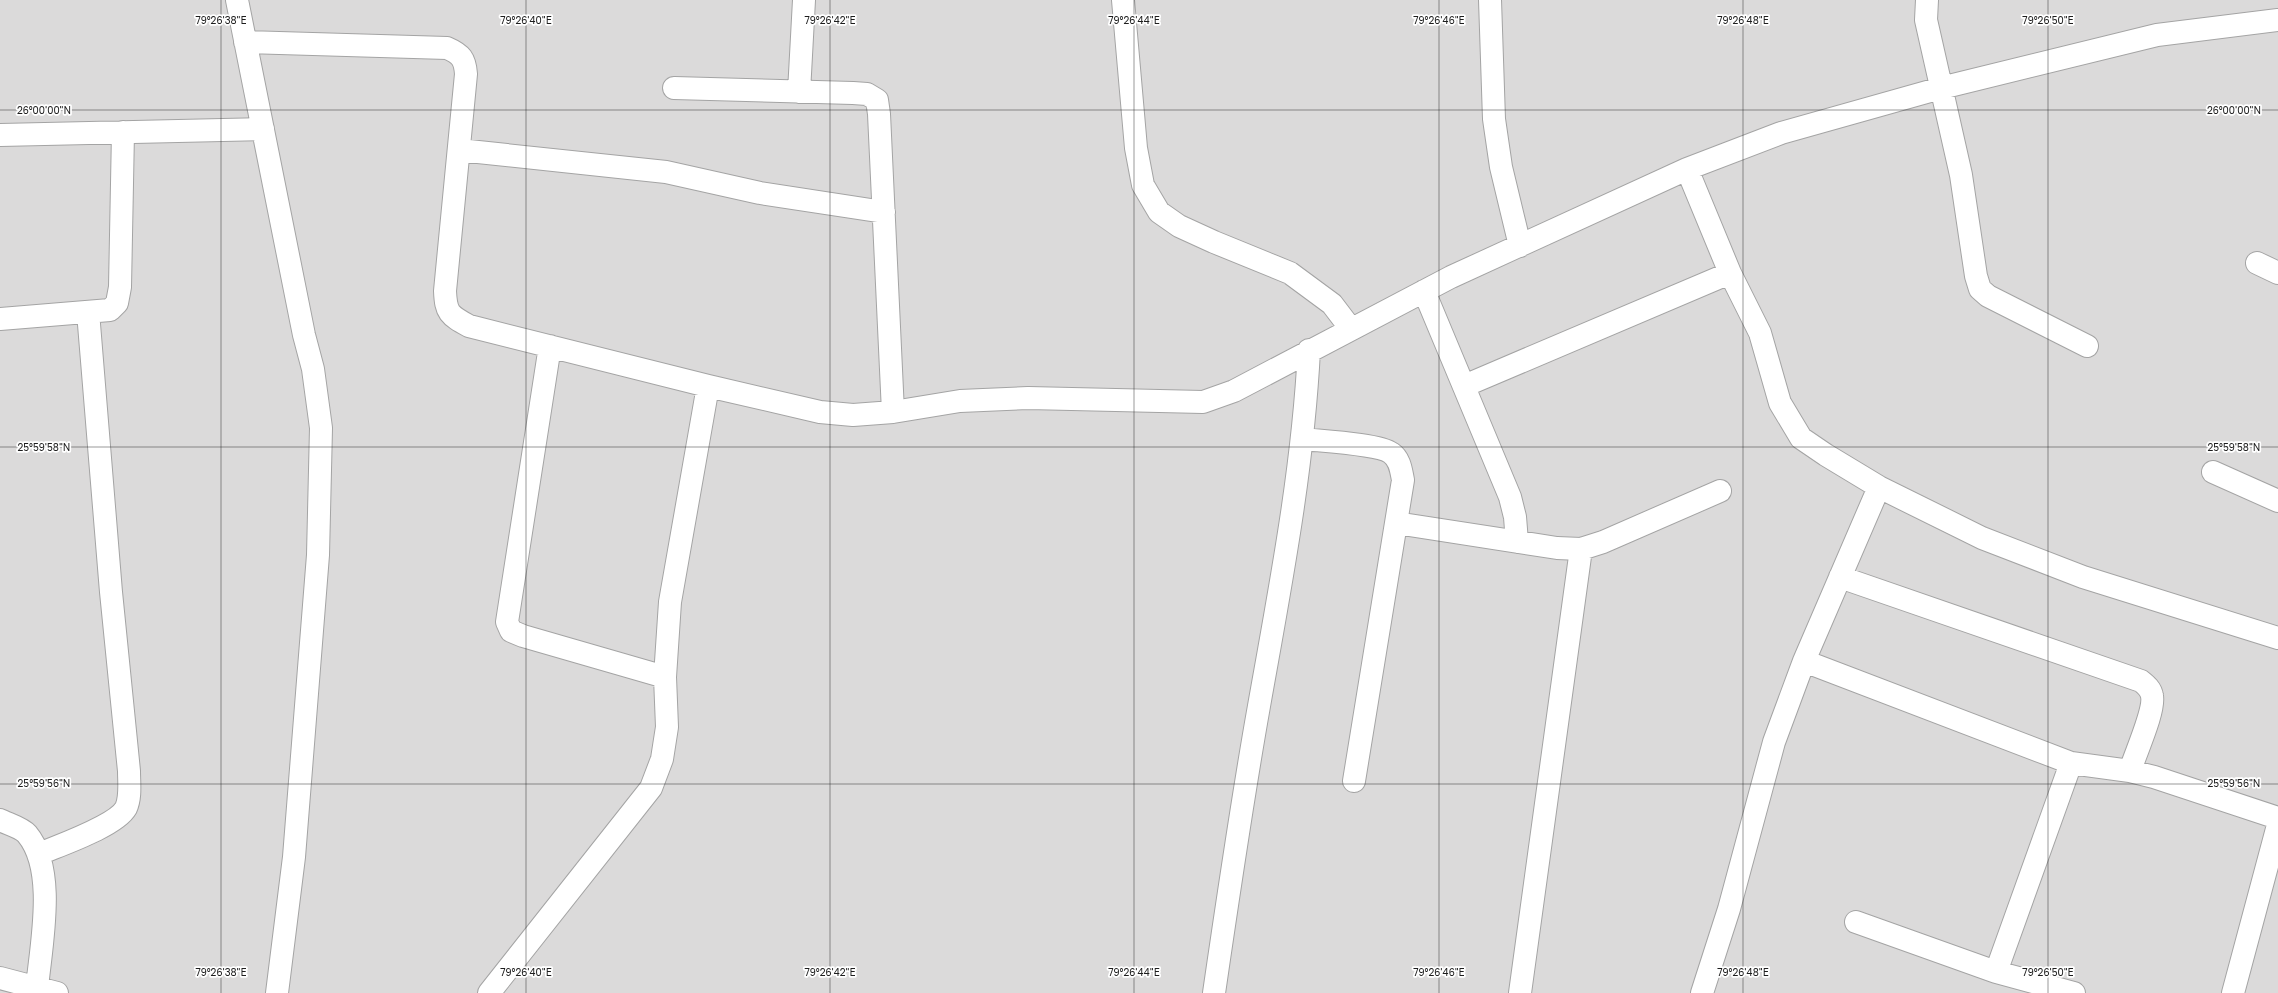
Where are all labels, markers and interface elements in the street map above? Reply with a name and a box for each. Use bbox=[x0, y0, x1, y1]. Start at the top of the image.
text: 79°26'38"E bbox=[195, 14, 247, 26]
text: 79°26'40"E bbox=[500, 14, 552, 26]
text: 79°26'42"E bbox=[804, 14, 856, 26]
text: 79°26'44"E bbox=[1108, 14, 1160, 26]
text: 79°26'46"E bbox=[1413, 14, 1465, 26]
text: 79°26'48"E bbox=[1717, 14, 1769, 26]
text: 79°26'50"E bbox=[2022, 14, 2074, 26]
text: 26°00'00"N bbox=[17, 104, 71, 116]
text: 26°00'00"N bbox=[2207, 104, 2261, 116]
text: 25°59'58"N bbox=[18, 441, 70, 453]
text: 25°59'58"N bbox=[2208, 441, 2260, 453]
text: 25°59'56"N bbox=[18, 777, 70, 789]
text: 25°59'56"N bbox=[2208, 777, 2260, 789]
text: 79°26'38"E bbox=[195, 966, 247, 978]
text: 79°26'40"E bbox=[500, 966, 552, 978]
text: 79°26'42"E bbox=[804, 966, 856, 978]
text: 79°26'44"E bbox=[1108, 966, 1160, 978]
text: 79°26'46"E bbox=[1413, 966, 1465, 978]
text: 79°26'48"E bbox=[1717, 966, 1769, 978]
text: 79°26'50"E bbox=[2022, 966, 2074, 978]

